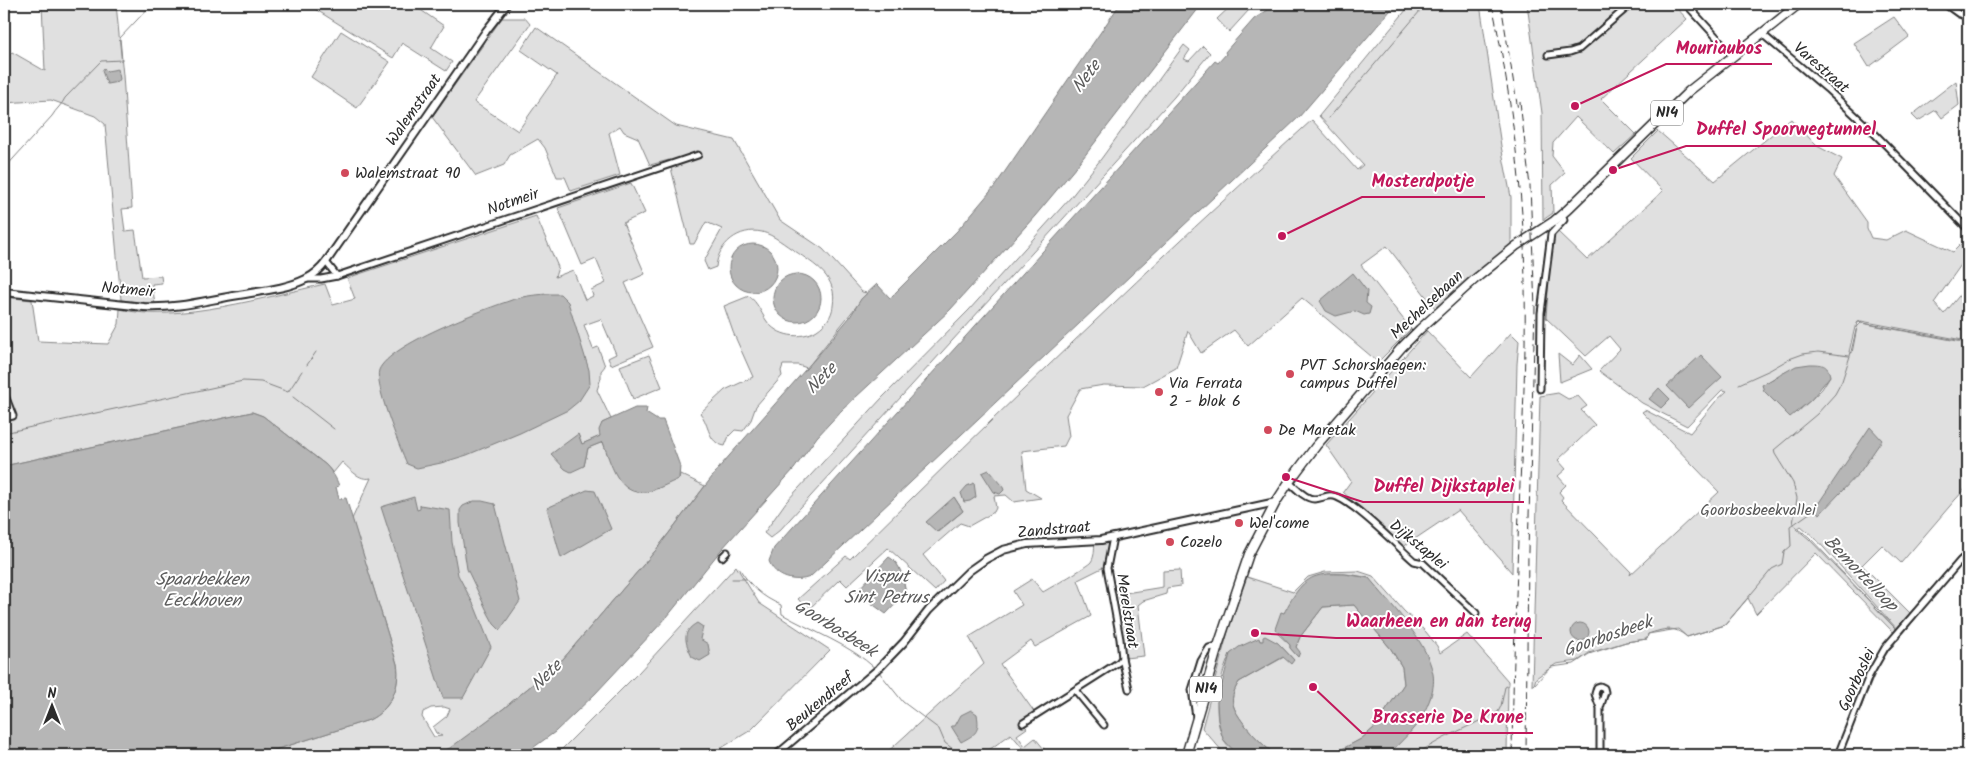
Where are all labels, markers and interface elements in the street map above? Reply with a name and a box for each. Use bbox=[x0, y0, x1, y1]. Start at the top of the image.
callout: Mouriaubos bbox=[1666, 31, 1772, 64]
text: Mouriaubos bbox=[1676, 35, 1763, 64]
street label: Varestraat bbox=[1787, 36, 1855, 100]
water label: Nete bbox=[1065, 53, 1110, 100]
street label: Walemstraat bbox=[380, 68, 449, 151]
road number: N14 bbox=[1651, 100, 1683, 126]
callout: Duffel Spoorwegtunnel bbox=[1686, 113, 1886, 146]
text: Duffel Spoorwegtunnel bbox=[1696, 116, 1876, 145]
place label: Walemstraat 90 bbox=[355, 161, 461, 186]
callout: Mosterdpotje bbox=[1362, 164, 1485, 197]
marker: Walemstraat 90 bbox=[339, 167, 351, 179]
text: Mosterdpotje bbox=[1372, 168, 1475, 197]
street label: Notmeir bbox=[484, 181, 544, 222]
street label: Mechelsebaan bbox=[1385, 264, 1469, 346]
street label: Notmeir bbox=[100, 275, 157, 305]
place label: PVT Schorshaegen: campus Duffel bbox=[1300, 353, 1426, 396]
water label: Nete bbox=[799, 355, 846, 402]
marker: PVT Schorshaegen: campus Duffel bbox=[1284, 368, 1296, 380]
place label: Via Ferrata 2 - blok 6 bbox=[1169, 371, 1243, 414]
marker: Via Ferrata 2 - blok 6 bbox=[1153, 386, 1165, 398]
place label: De Maretak bbox=[1278, 418, 1356, 443]
marker: De Maretak bbox=[1262, 424, 1274, 436]
callout: Duffel Dijkstaplei bbox=[1363, 469, 1524, 502]
text: Duffel Dijkstaplei bbox=[1374, 473, 1515, 502]
park label: Goorbosbeekvallei bbox=[1700, 498, 1817, 523]
place label: Wel'come bbox=[1249, 511, 1309, 536]
street label: Zandstraat bbox=[1016, 514, 1092, 546]
street label: Dijkstaplei bbox=[1383, 514, 1454, 577]
marker: Wel'come bbox=[1233, 517, 1245, 529]
water label: Bemortelloop bbox=[1816, 529, 1906, 621]
place label: Cozelo bbox=[1180, 530, 1222, 555]
marker: Cozelo bbox=[1164, 536, 1176, 548]
water label: Visput Sint Petrus bbox=[844, 563, 931, 613]
water label: Spaarbekken Eeckhoven bbox=[155, 566, 250, 616]
street label: Merelstraat bbox=[1109, 572, 1145, 651]
water label: Goorbosbeek bbox=[788, 592, 884, 667]
callout: Waarheen en dan terug bbox=[1336, 605, 1542, 638]
water label: Goorbosbeek bbox=[1559, 607, 1659, 666]
text: Waarheen en dan terug bbox=[1346, 608, 1532, 637]
street label: Goorboslei bbox=[1832, 643, 1883, 716]
water label: Nete bbox=[524, 652, 571, 699]
street label: Beukendreef bbox=[781, 665, 861, 738]
road number: N14 bbox=[1190, 676, 1222, 702]
north arrow bbox=[28, 682, 78, 732]
text: N bbox=[48, 683, 57, 705]
callout: Brasserie De Krone bbox=[1362, 700, 1533, 733]
text: Brasserie De Krone bbox=[1372, 704, 1524, 733]

